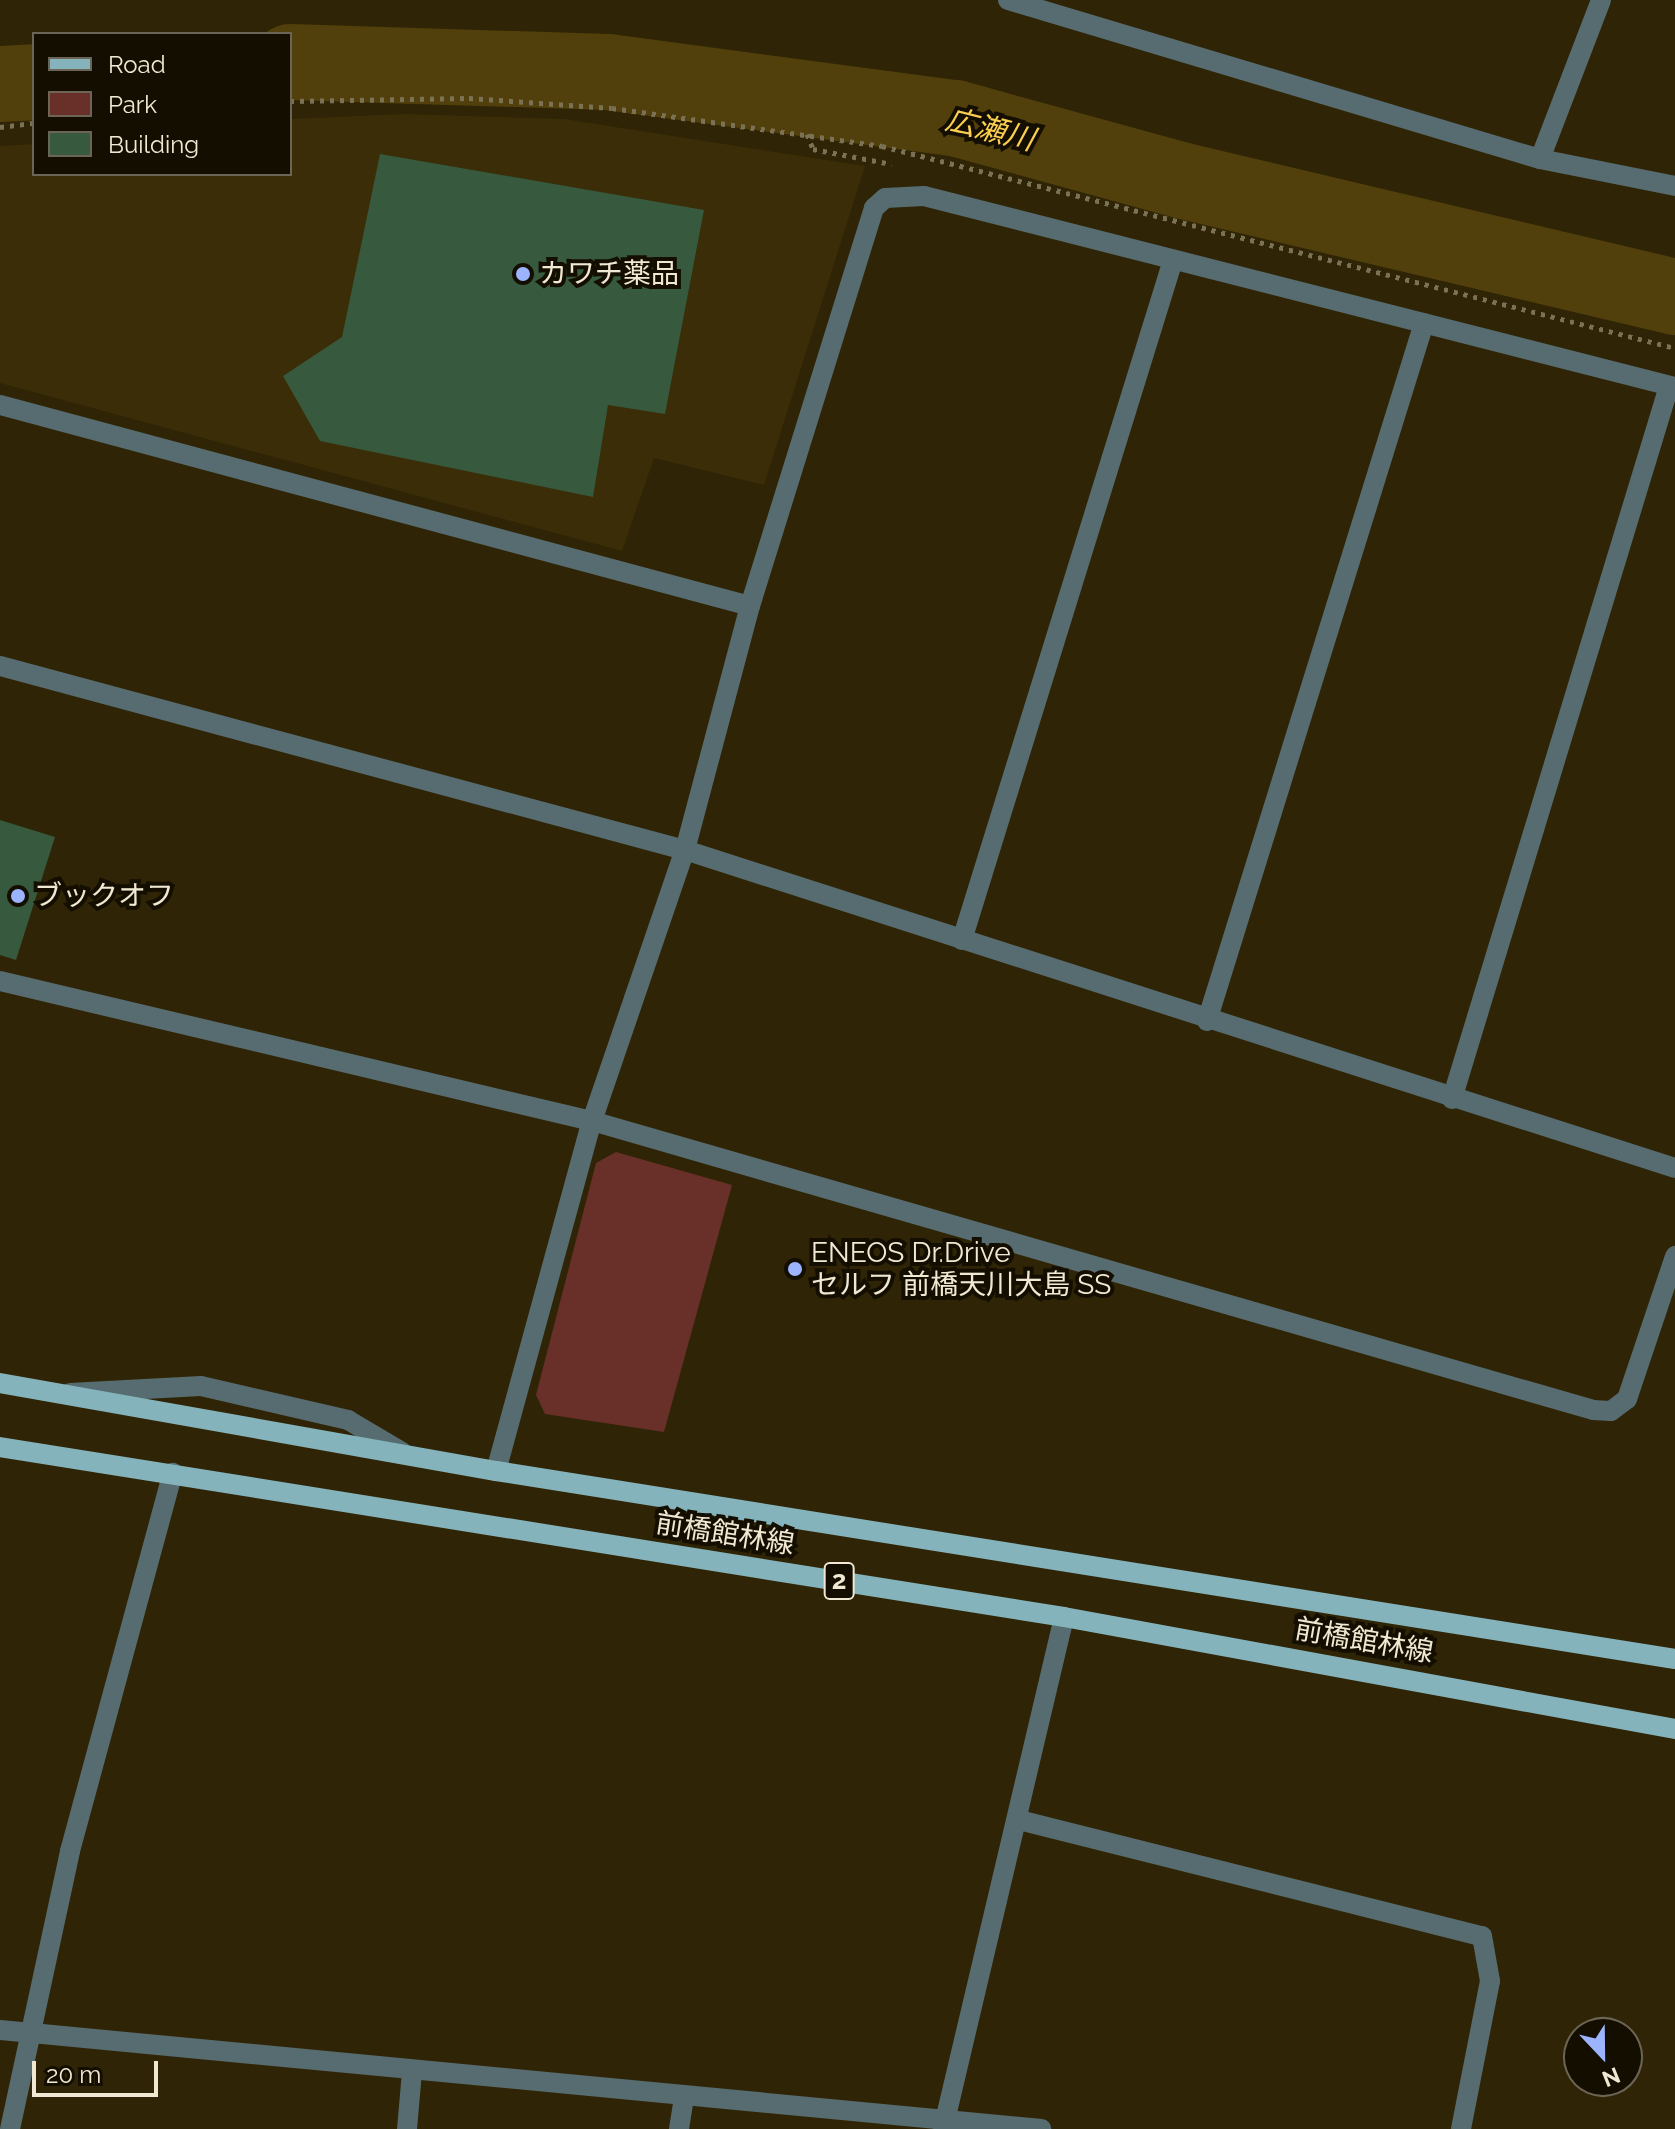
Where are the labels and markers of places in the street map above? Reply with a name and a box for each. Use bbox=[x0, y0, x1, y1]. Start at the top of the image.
place label: カワチ薬品 bbox=[539, 257, 679, 291]
marker: カワチ薬品 bbox=[514, 265, 532, 283]
place label: ブックオフ bbox=[34, 879, 174, 913]
marker: ブックオフ bbox=[9, 887, 27, 905]
place label: ENEOS Dr.Drive セルフ 前橋天川大島 SS bbox=[811, 1236, 1111, 1302]
marker: ENEOS Dr.Drive セルフ 前橋天川大島 SS bbox=[786, 1260, 804, 1278]

